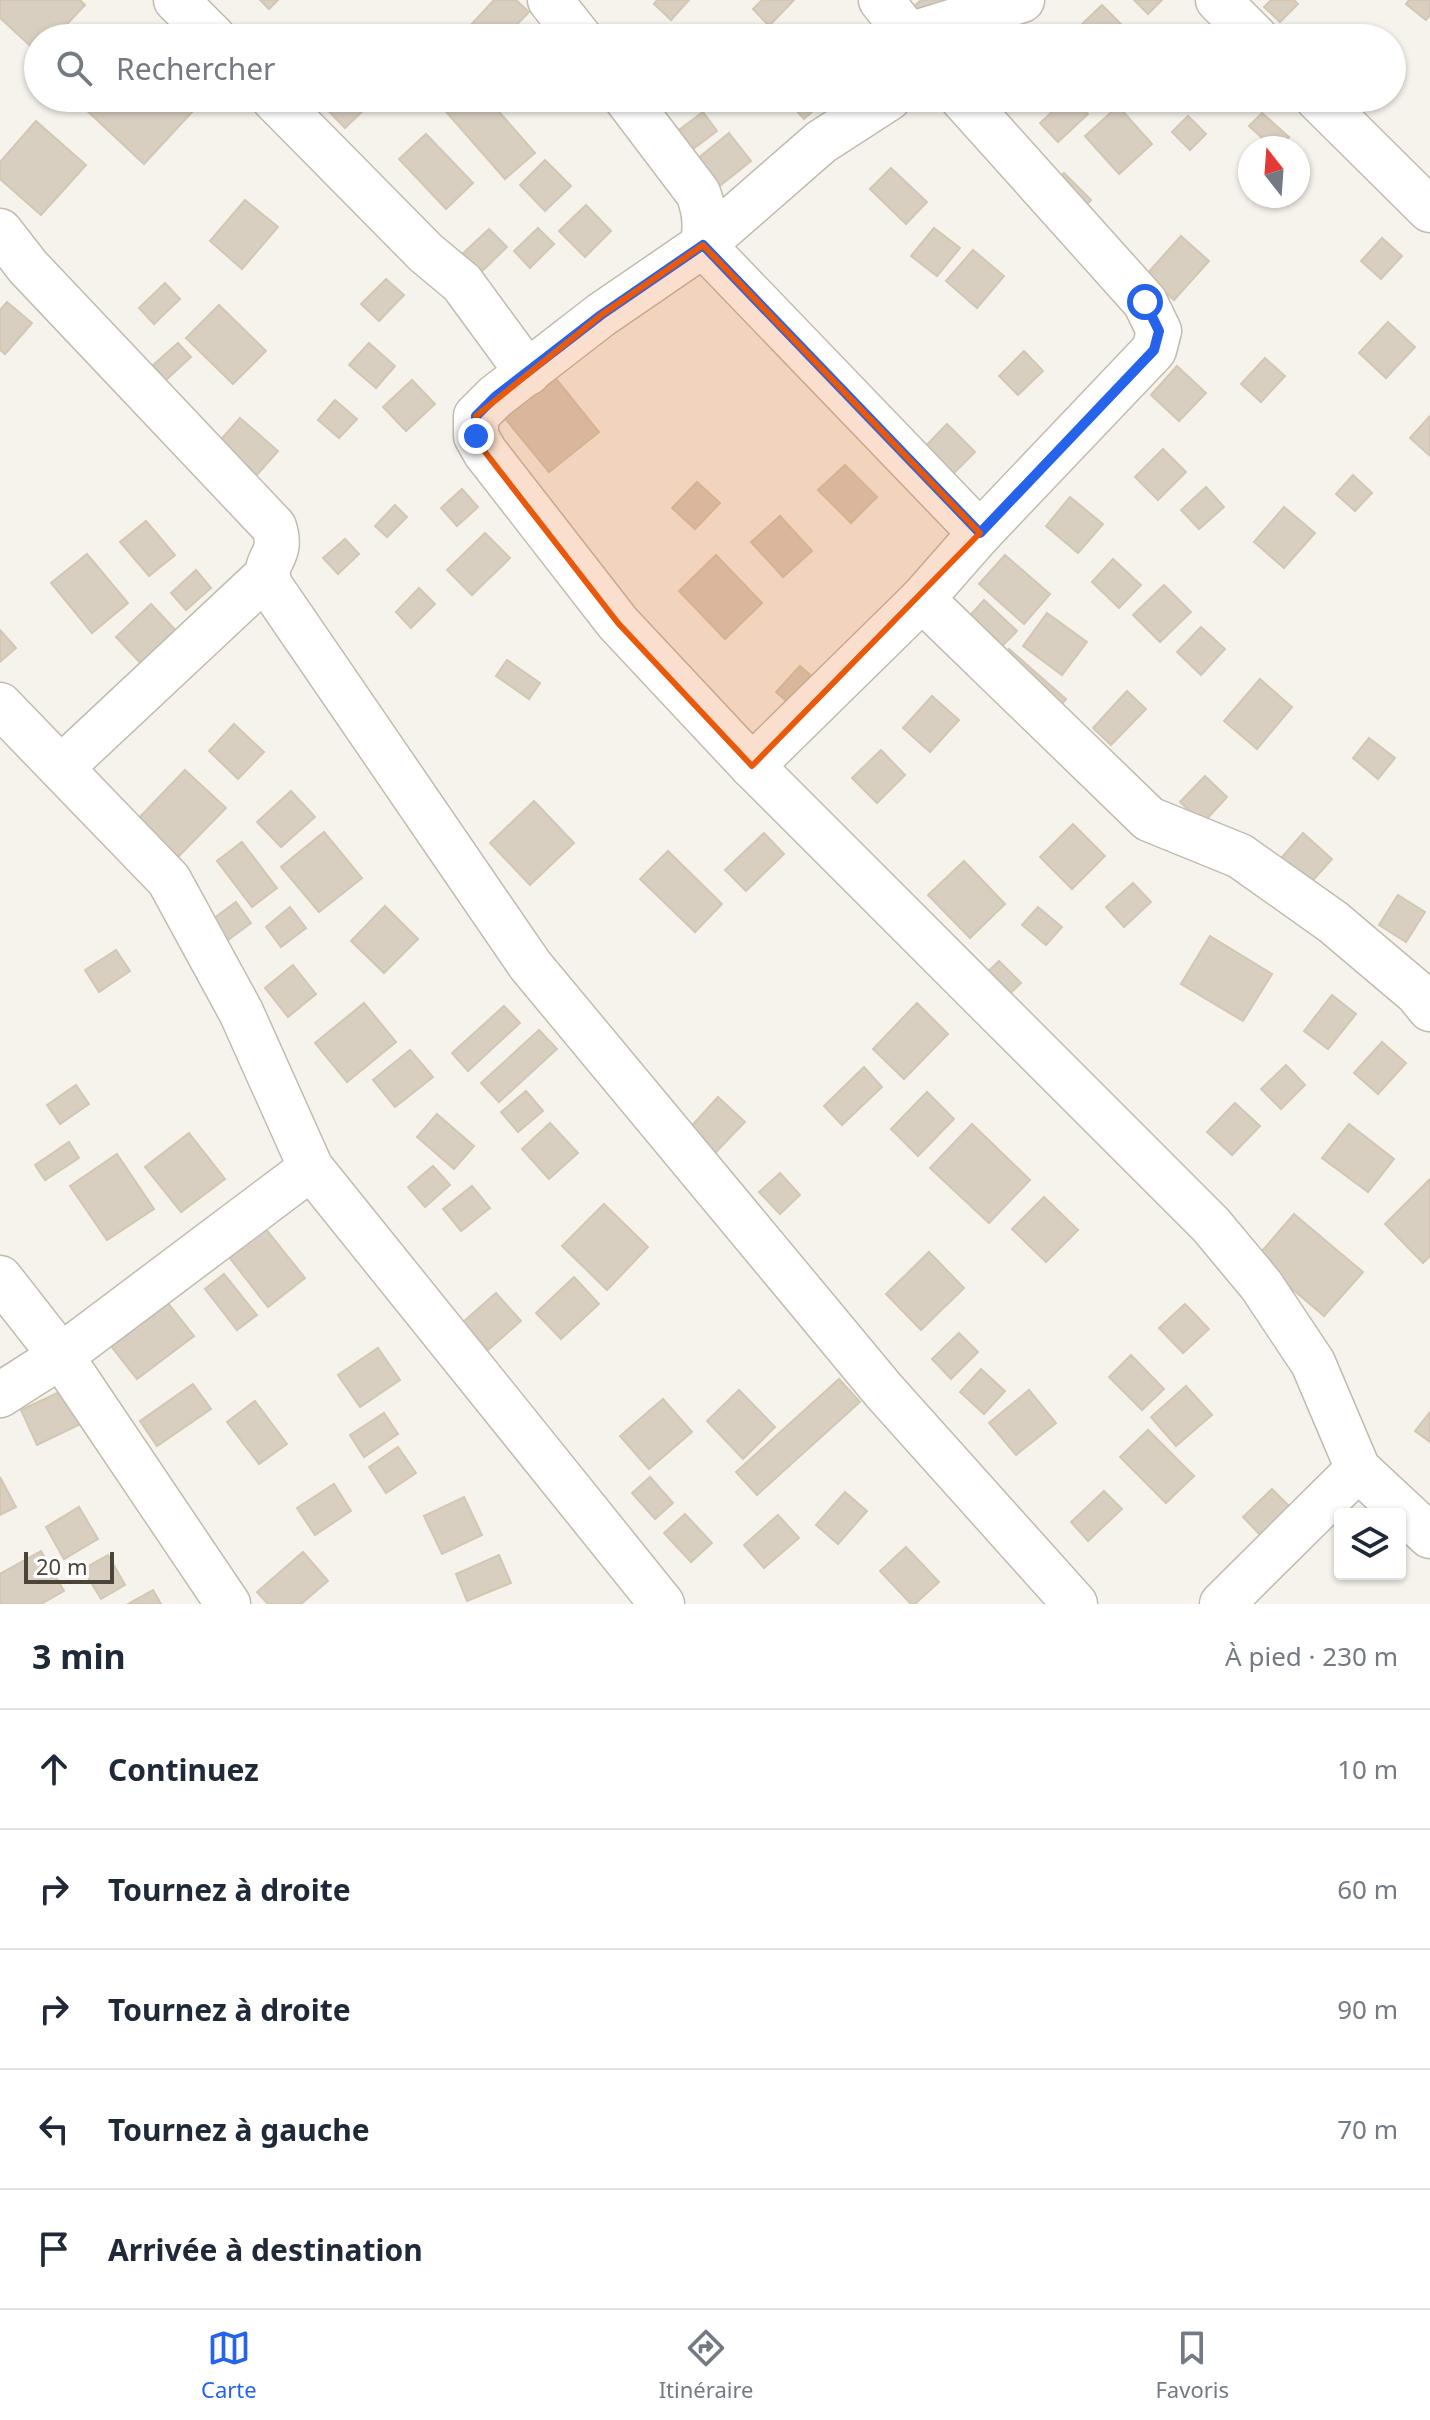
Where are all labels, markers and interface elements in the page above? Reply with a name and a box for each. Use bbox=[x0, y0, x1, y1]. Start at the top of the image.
search box bbox=[24, 24, 1406, 112]
icon: search bbox=[52, 46, 96, 90]
text: Rechercher bbox=[116, 48, 275, 89]
north arrow bbox=[1238, 136, 1310, 208]
route start bbox=[1127, 284, 1163, 320]
route end bbox=[458, 418, 494, 454]
map controls bbox=[1334, 1508, 1406, 1580]
button: layers bbox=[1334, 1508, 1406, 1580]
scale bar bbox=[24, 1548, 114, 1584]
text: 20 m bbox=[36, 1551, 87, 1581]
text: 3 min bbox=[32, 1633, 126, 1679]
text: À pied · 230 m bbox=[1225, 1638, 1398, 1674]
icon: ahead bbox=[32, 1747, 76, 1791]
text: Continuez bbox=[108, 1749, 259, 1790]
text: 10 m bbox=[1337, 1751, 1398, 1787]
icon: right bbox=[32, 1867, 76, 1911]
text: Tournez à droite bbox=[108, 1869, 351, 1910]
text: 60 m bbox=[1337, 1871, 1398, 1907]
icon: right bbox=[32, 1987, 76, 2031]
text: Tournez à droite bbox=[108, 1989, 351, 2030]
text: 90 m bbox=[1337, 1991, 1398, 2027]
icon: left bbox=[32, 2107, 76, 2151]
text: Tournez à gauche bbox=[108, 2109, 370, 2150]
text: 70 m bbox=[1337, 2111, 1398, 2147]
icon: arrive bbox=[32, 2227, 76, 2271]
text: Arrivée à destination bbox=[108, 2229, 423, 2270]
tab: Carte bbox=[201, 2326, 257, 2404]
tab: Itinéraire bbox=[659, 2326, 753, 2404]
tab: Favoris bbox=[1155, 2326, 1229, 2404]

